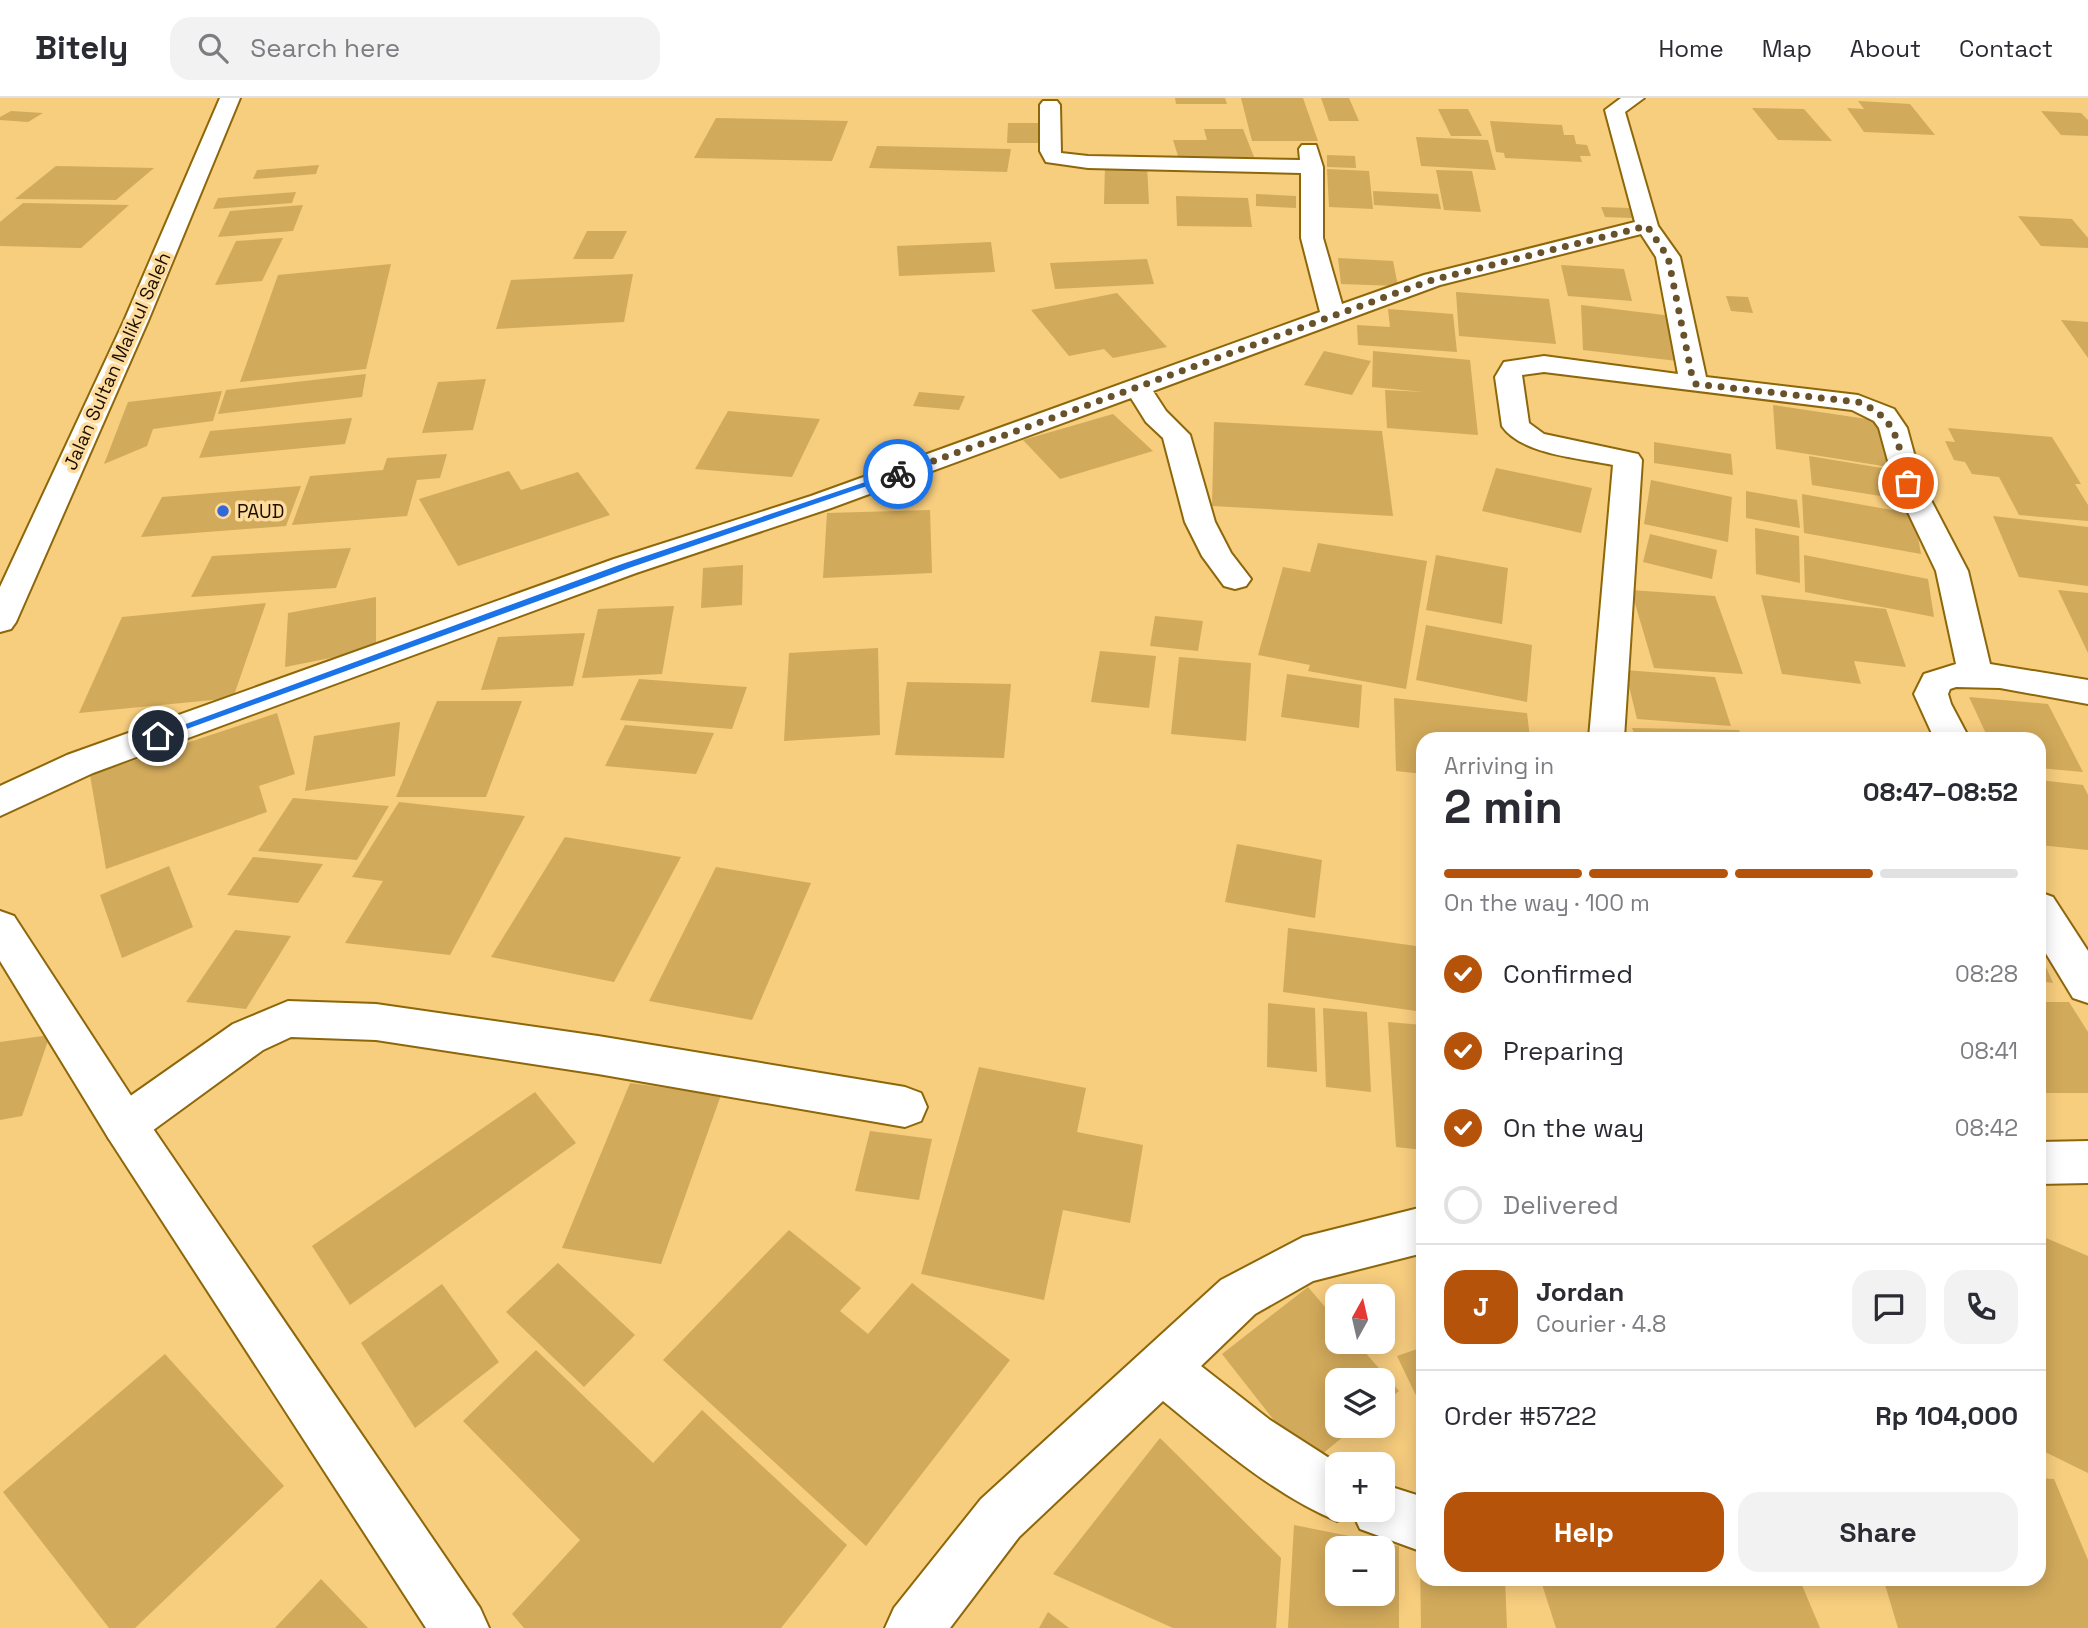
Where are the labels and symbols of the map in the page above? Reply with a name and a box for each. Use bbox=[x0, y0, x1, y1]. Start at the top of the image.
street label: Jalan Sultan Malikul Saleh bbox=[58, 248, 176, 474]
courier bbox=[863, 439, 933, 509]
pin bbox=[1878, 453, 1938, 513]
place label: PAUD bbox=[237, 499, 284, 524]
marker: PAUD bbox=[215, 503, 231, 519]
pin bbox=[128, 706, 188, 766]
north arrow bbox=[1325, 1284, 1395, 1354]

